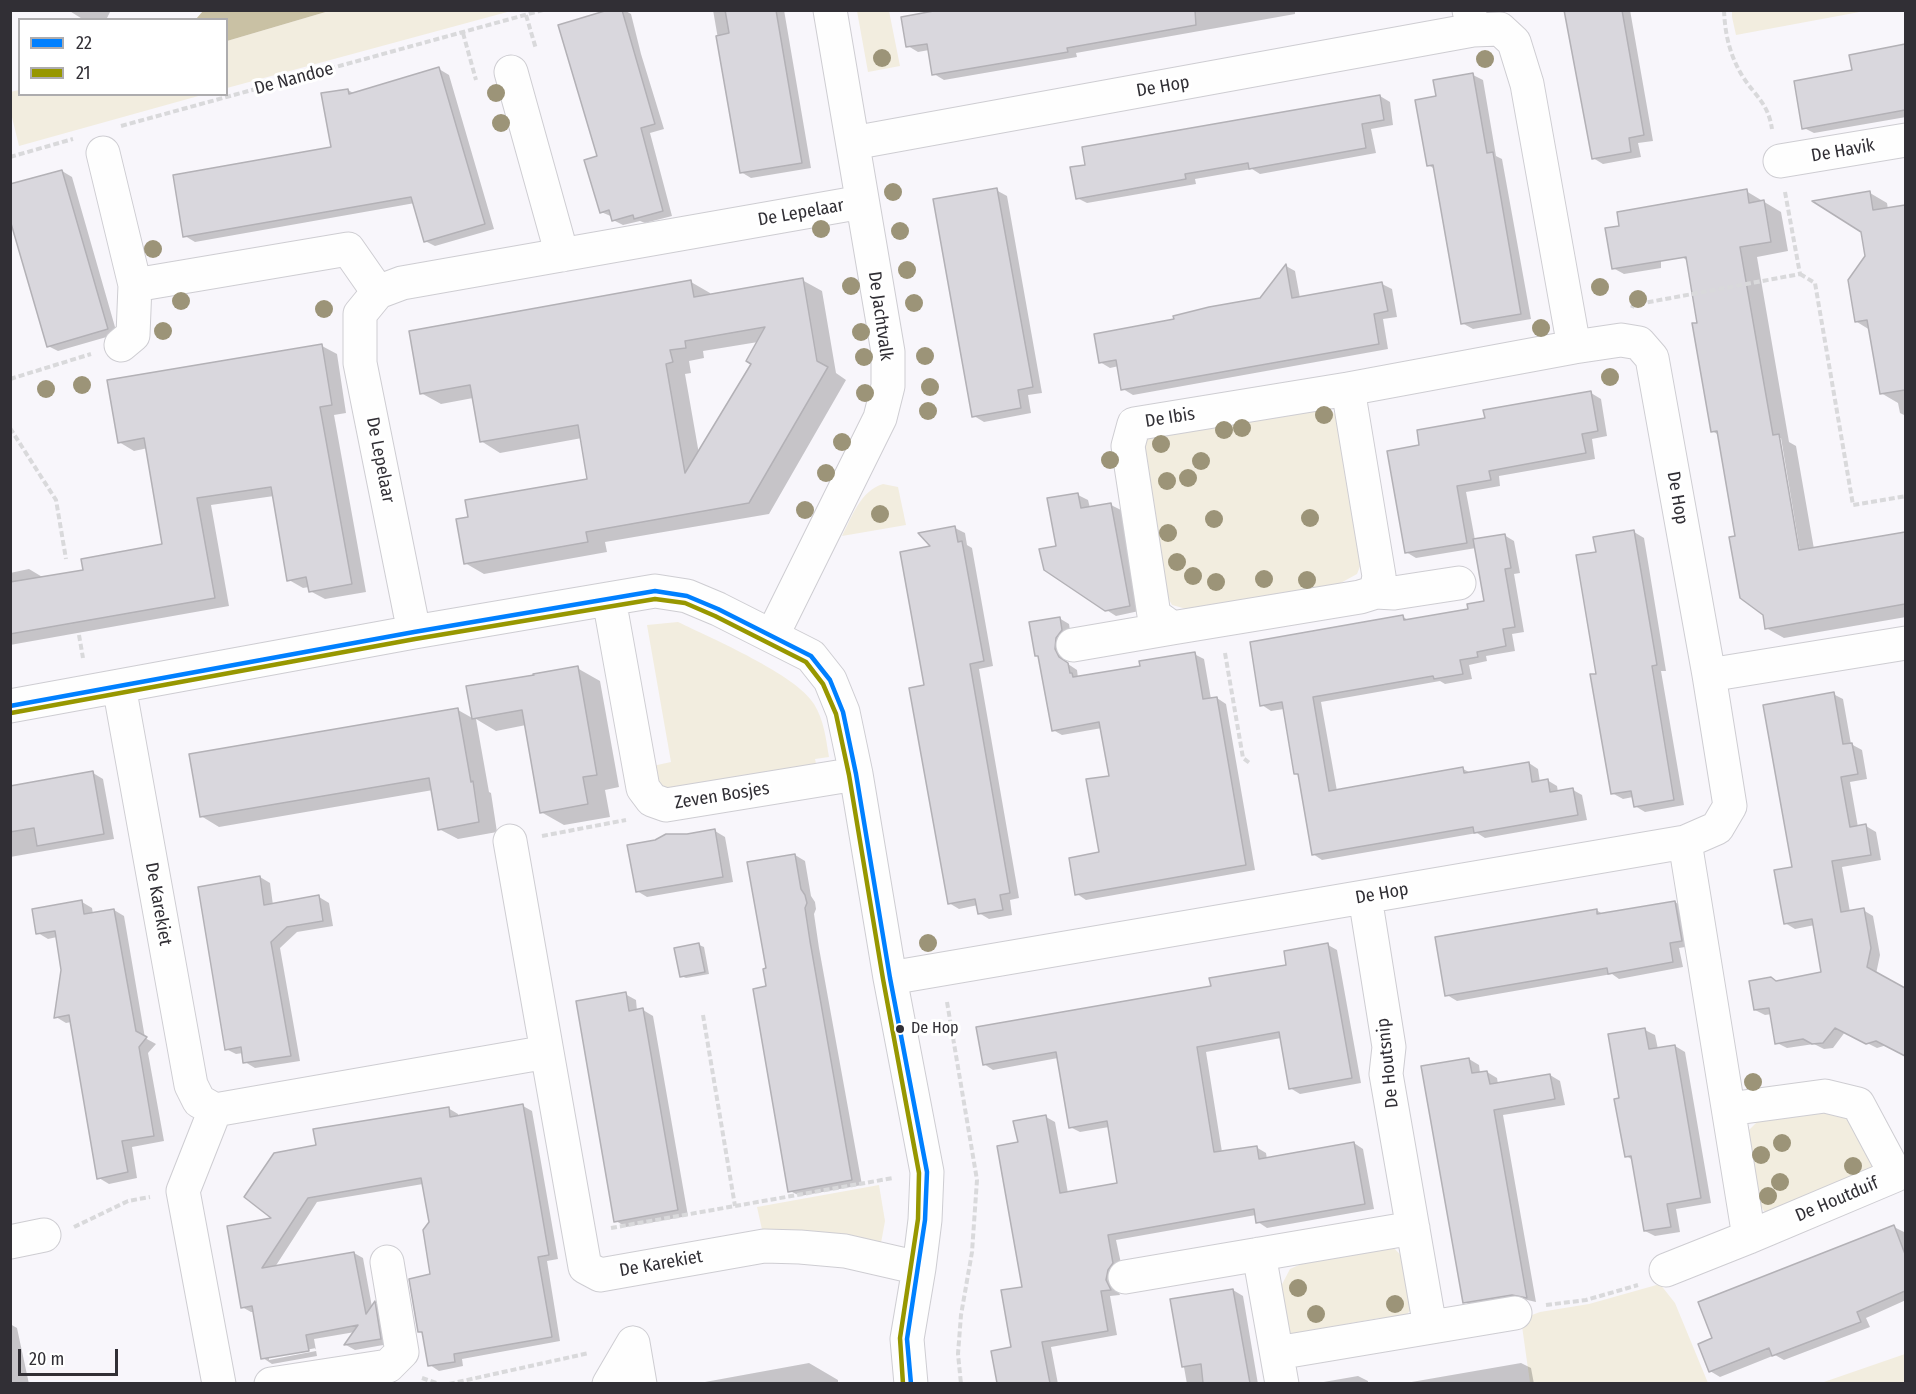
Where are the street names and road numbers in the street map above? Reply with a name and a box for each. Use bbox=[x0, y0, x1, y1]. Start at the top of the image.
street label: De Nandoe bbox=[252, 58, 336, 100]
street label: De Hop bbox=[1135, 72, 1191, 102]
street label: De Havik bbox=[1810, 135, 1876, 167]
street label: De Lepelaar bbox=[756, 195, 846, 231]
street label: De Jachtvalk bbox=[863, 270, 897, 362]
street label: De Ibis bbox=[1144, 403, 1196, 433]
street label: De Lepelaar bbox=[361, 415, 399, 505]
street label: De Hop bbox=[1662, 470, 1692, 526]
street label: Zeven Bosjes bbox=[673, 778, 771, 814]
street label: De Karekiet bbox=[140, 861, 176, 947]
street label: De Hop bbox=[1354, 879, 1410, 909]
street label: De Houtsnip bbox=[1373, 1017, 1403, 1109]
street label: De Houtduif bbox=[1792, 1173, 1882, 1227]
street label: De Karekiet bbox=[618, 1246, 704, 1282]

